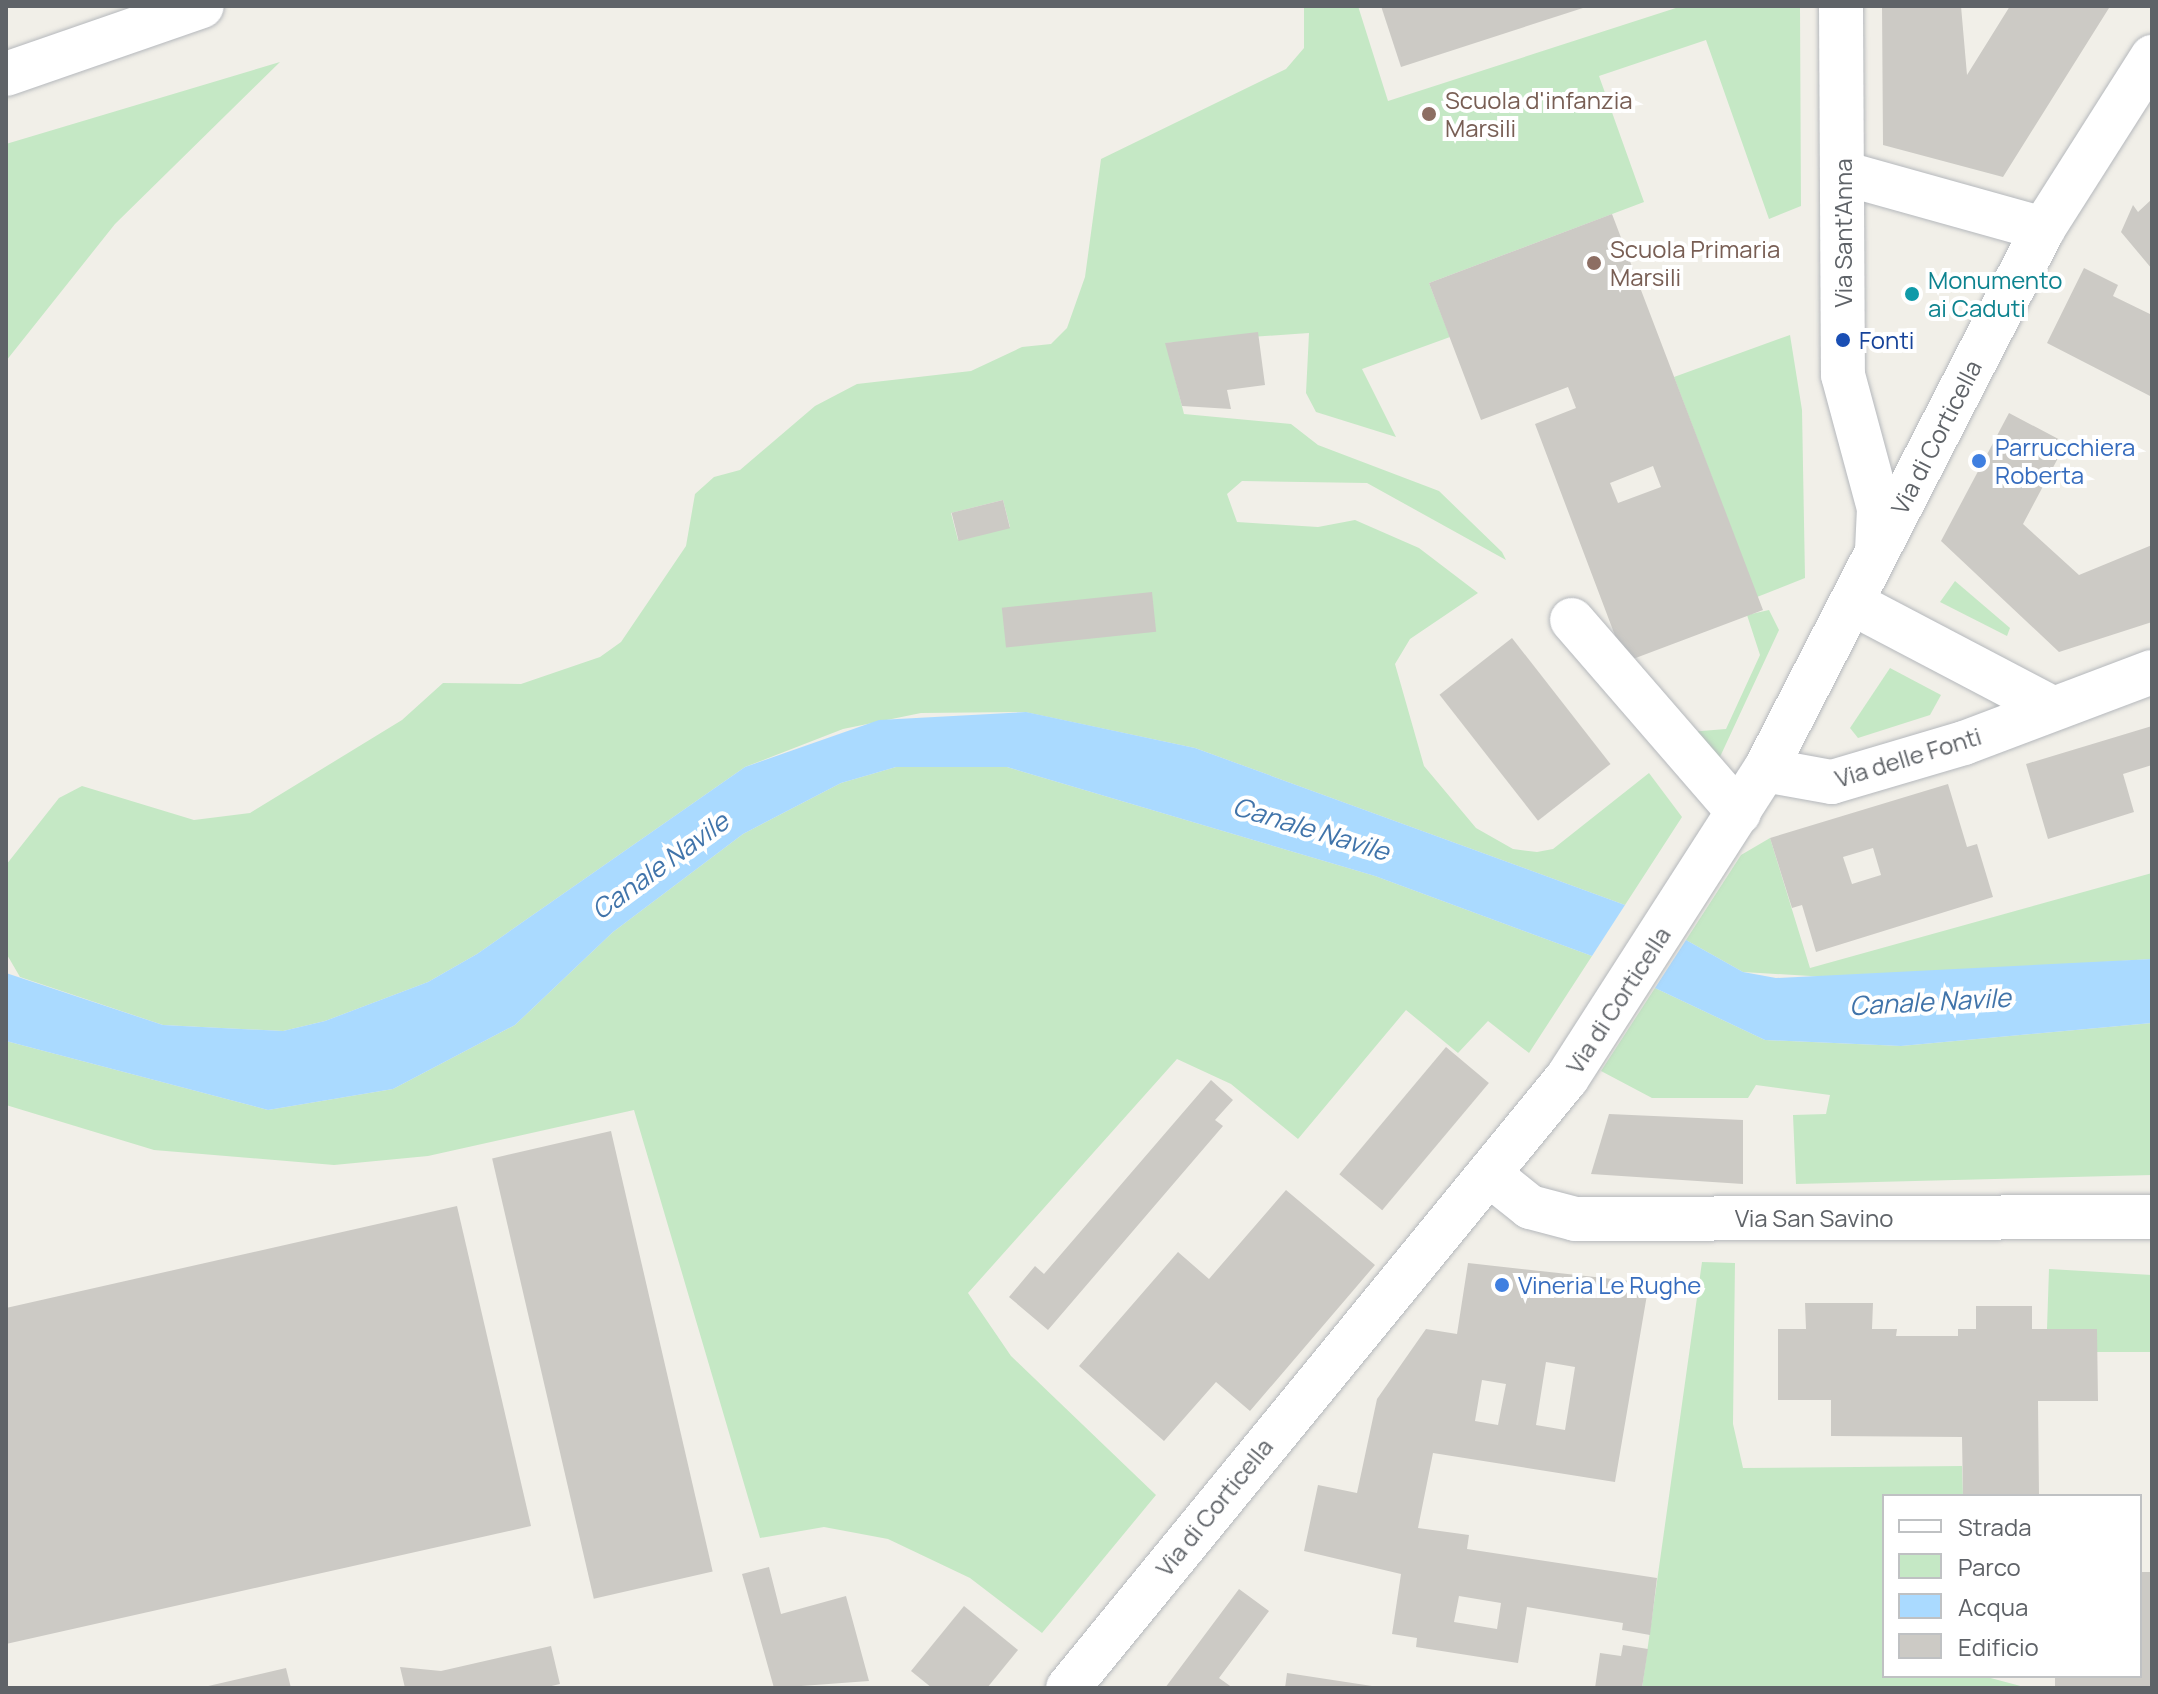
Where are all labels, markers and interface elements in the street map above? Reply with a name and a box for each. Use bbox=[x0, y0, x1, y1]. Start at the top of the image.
place label: Scuola d'infanzia Marsili bbox=[1445, 86, 1633, 142]
marker: Scuola d'infanzia Marsili bbox=[1420, 105, 1438, 123]
street label: Via Sant'Anna bbox=[1829, 158, 1857, 308]
place label: Scuola Primaria Marsili bbox=[1610, 235, 1780, 291]
marker: Scuola Primaria Marsili bbox=[1585, 254, 1603, 272]
place label: Monumento ai Caduti bbox=[1928, 266, 2062, 322]
marker: Monumento ai Caduti bbox=[1903, 285, 1921, 303]
place label: Fonti bbox=[1859, 326, 1914, 354]
marker: Fonti bbox=[1834, 331, 1852, 349]
street label: Via di Corticella bbox=[1885, 355, 1987, 519]
place label: Parrucchiera Roberta bbox=[1995, 433, 2135, 489]
marker: Parrucchiera Roberta bbox=[1970, 452, 1988, 470]
street label: Via delle Fonti bbox=[1831, 721, 1985, 793]
water label: Canale Navile bbox=[1229, 790, 1393, 868]
water label: Canale Navile bbox=[585, 806, 735, 926]
street label: Via di Corticella bbox=[1560, 921, 1676, 1079]
water label: Canale Navile bbox=[1848, 982, 2012, 1022]
street label: Via San Savino bbox=[1735, 1204, 1893, 1232]
place label: Vineria Le Rughe bbox=[1518, 1271, 1701, 1299]
marker: Vineria Le Rughe bbox=[1493, 1276, 1511, 1294]
street label: Via di Corticella bbox=[1150, 1432, 1278, 1582]
legend bbox=[1882, 1494, 2142, 1678]
text: Strada bbox=[1958, 1510, 2031, 1543]
text: Parco bbox=[1958, 1550, 2021, 1583]
text: Acqua bbox=[1958, 1590, 2028, 1623]
text: Edificio bbox=[1958, 1630, 2039, 1663]

